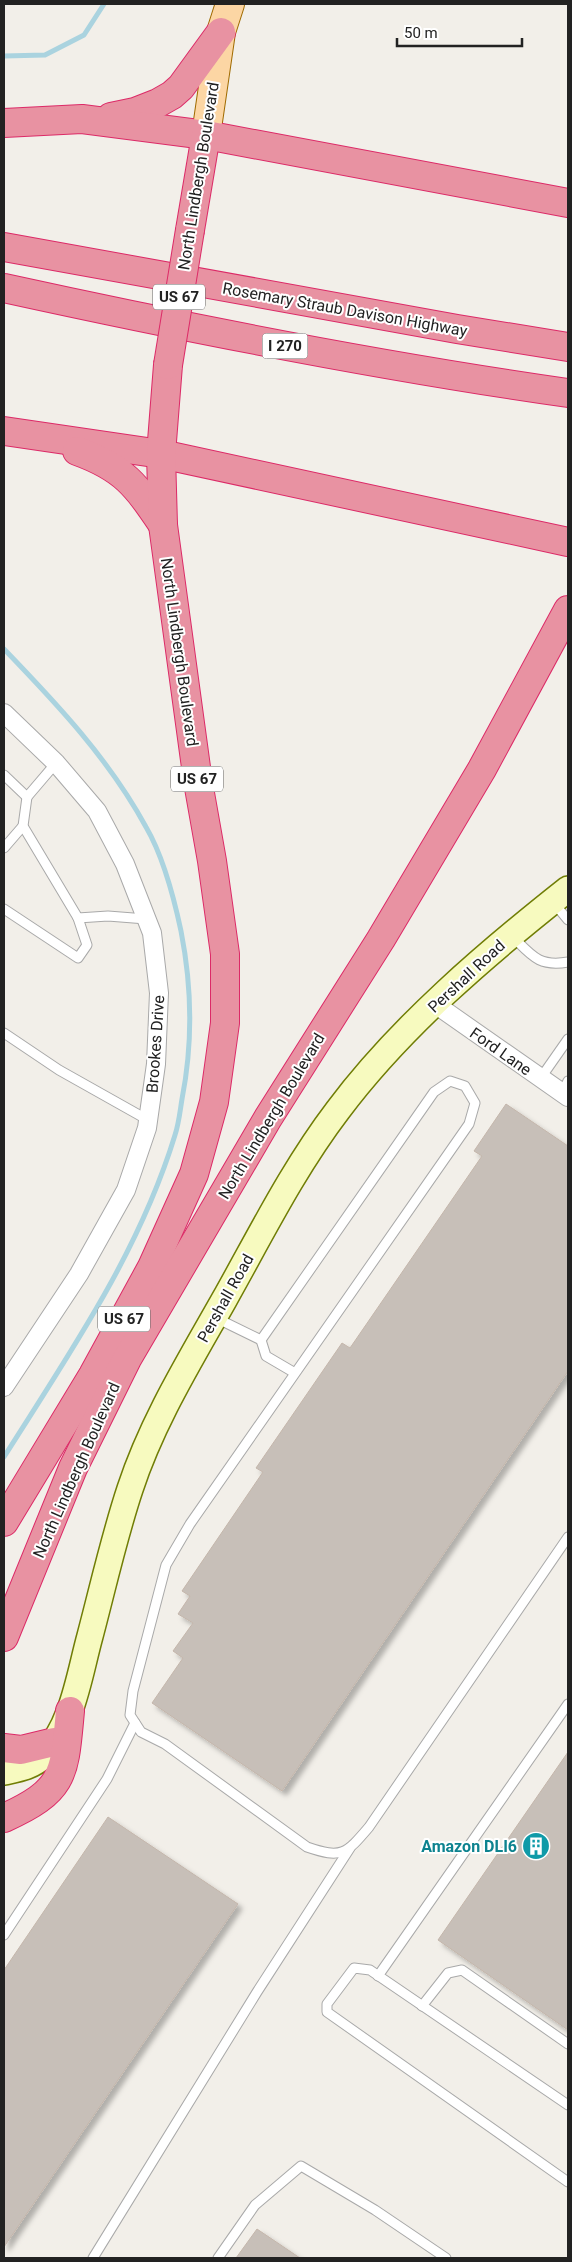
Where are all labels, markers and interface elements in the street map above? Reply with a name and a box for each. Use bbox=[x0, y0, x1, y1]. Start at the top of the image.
scale bar bbox=[397, 15, 522, 47]
text: 50 m bbox=[404, 24, 438, 42]
street label: North Lindbergh Boulevard bbox=[174, 81, 223, 271]
street label: Rosemary Straub Davison Highway bbox=[221, 279, 469, 340]
road number: US 67 bbox=[153, 284, 205, 310]
road number: I 270 bbox=[262, 334, 308, 358]
street label: North Lindbergh Boulevard bbox=[157, 557, 202, 747]
road number: US 67 bbox=[171, 766, 223, 792]
street label: Pershall Road bbox=[424, 936, 509, 1017]
street label: Brookes Drive bbox=[143, 994, 168, 1094]
street label: Ford Lane bbox=[466, 1023, 535, 1079]
street label: North Lindbergh Boulevard bbox=[214, 1030, 329, 1203]
street label: Pershall Road bbox=[193, 1251, 258, 1346]
road number: US 67 bbox=[98, 1306, 150, 1332]
street label: North Lindbergh Boulevard bbox=[29, 1380, 124, 1561]
building icon: Amazon DLI6 bbox=[521, 1831, 551, 1861]
place label: Amazon DLI6 bbox=[421, 1837, 517, 1856]

